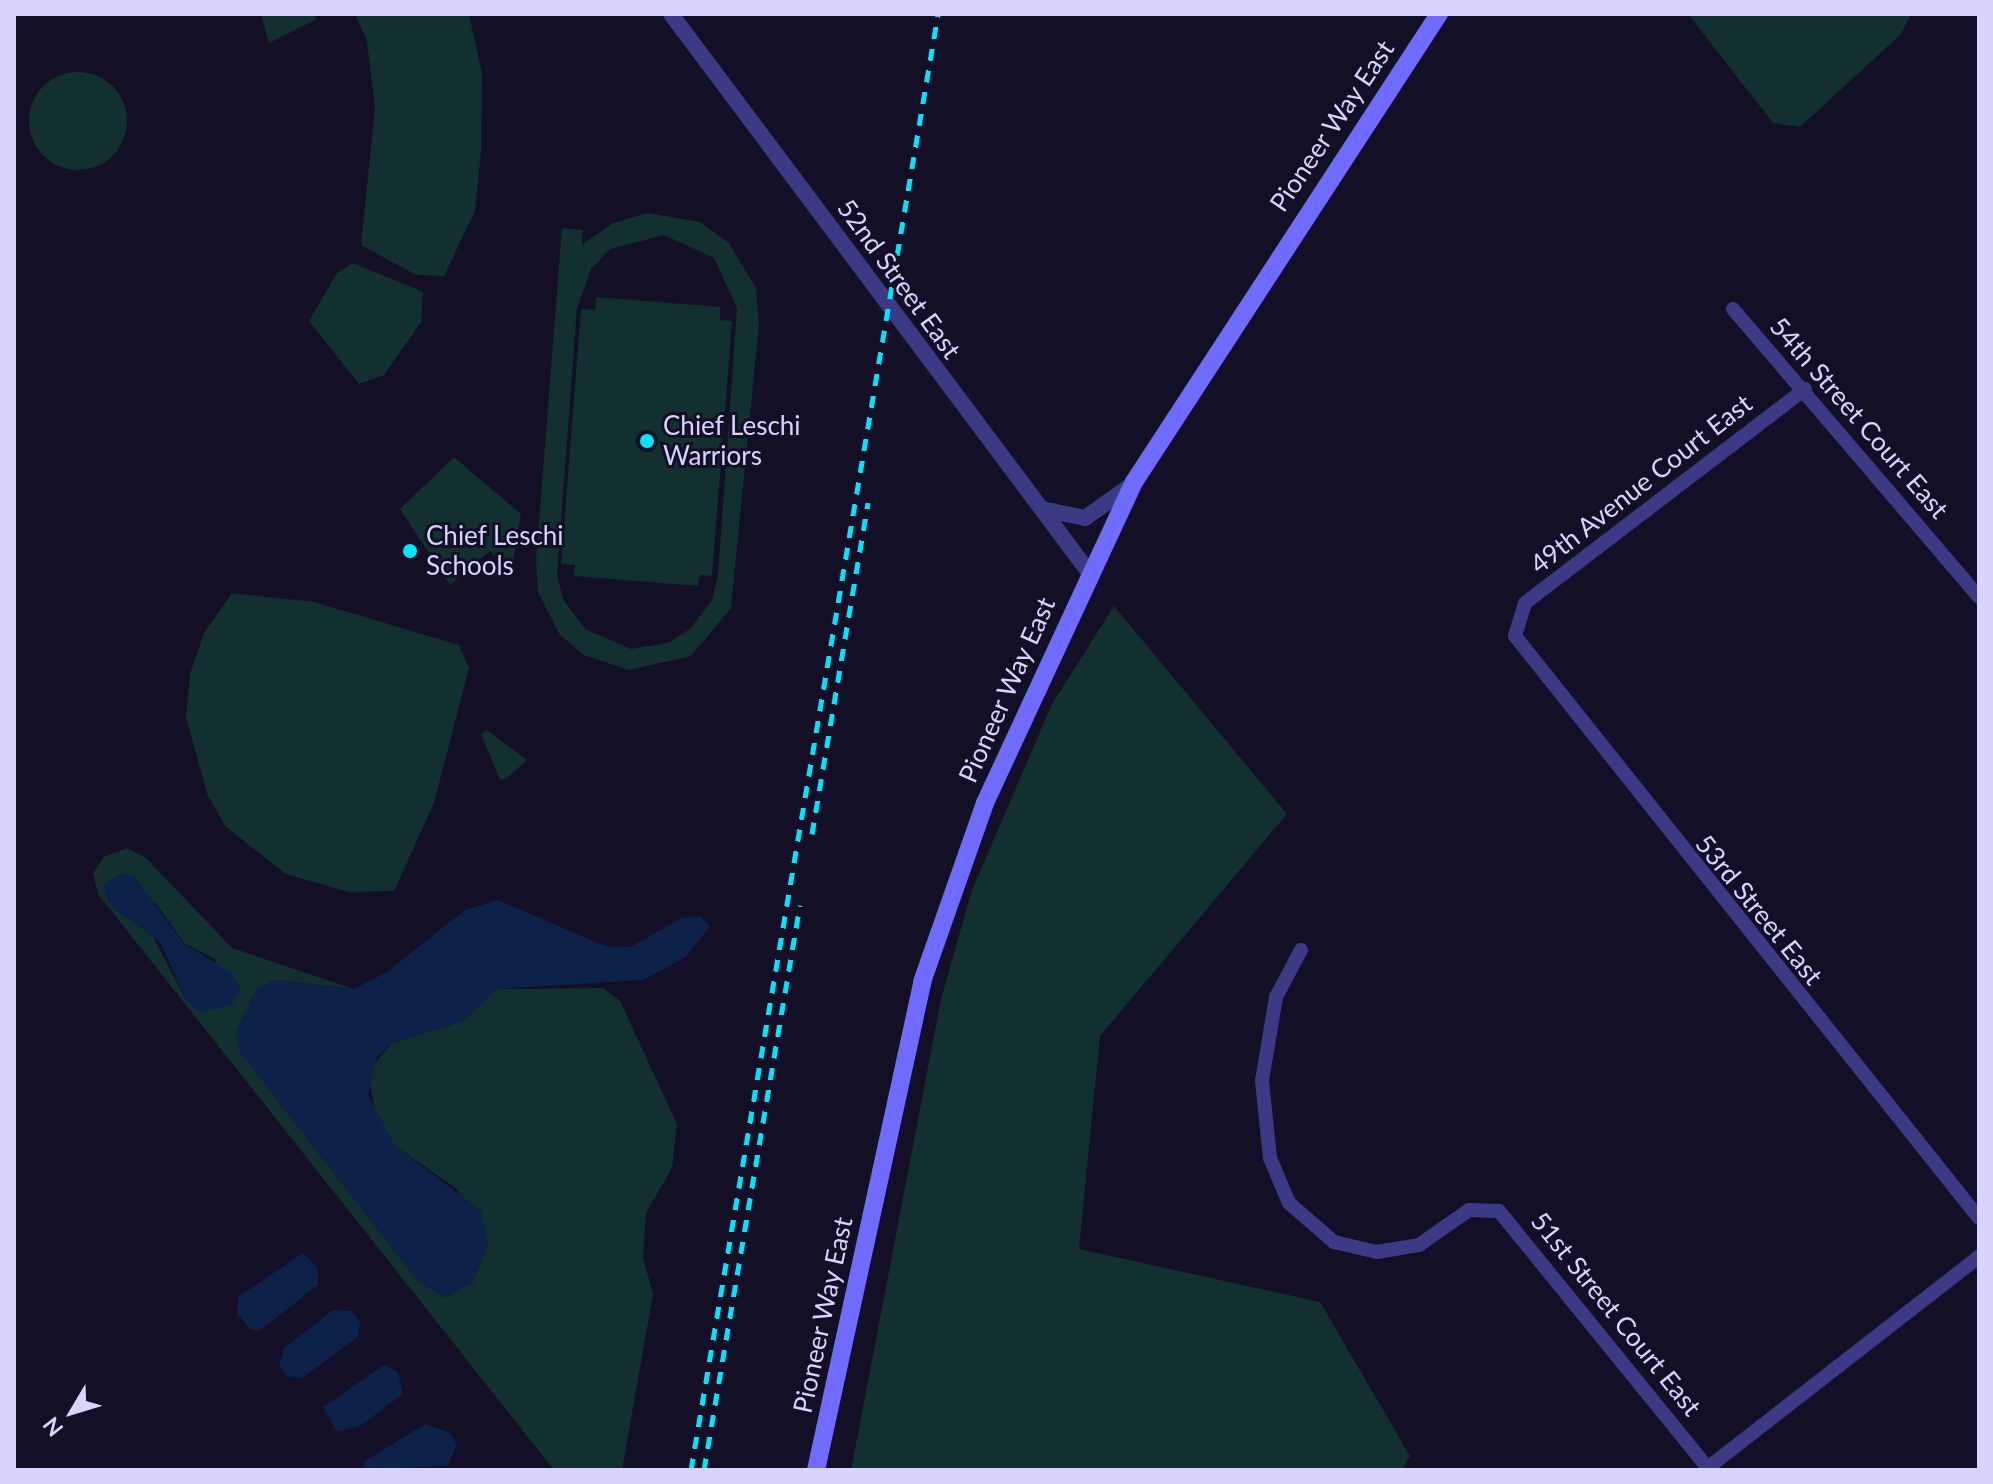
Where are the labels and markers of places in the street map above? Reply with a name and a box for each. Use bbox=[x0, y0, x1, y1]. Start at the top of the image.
place label: Chief Leschi Warriors bbox=[663, 410, 801, 472]
marker: Chief Leschi Warriors bbox=[638, 432, 656, 450]
place label: Chief Leschi Schools bbox=[426, 520, 564, 582]
marker: Chief Leschi Schools bbox=[401, 542, 419, 560]

